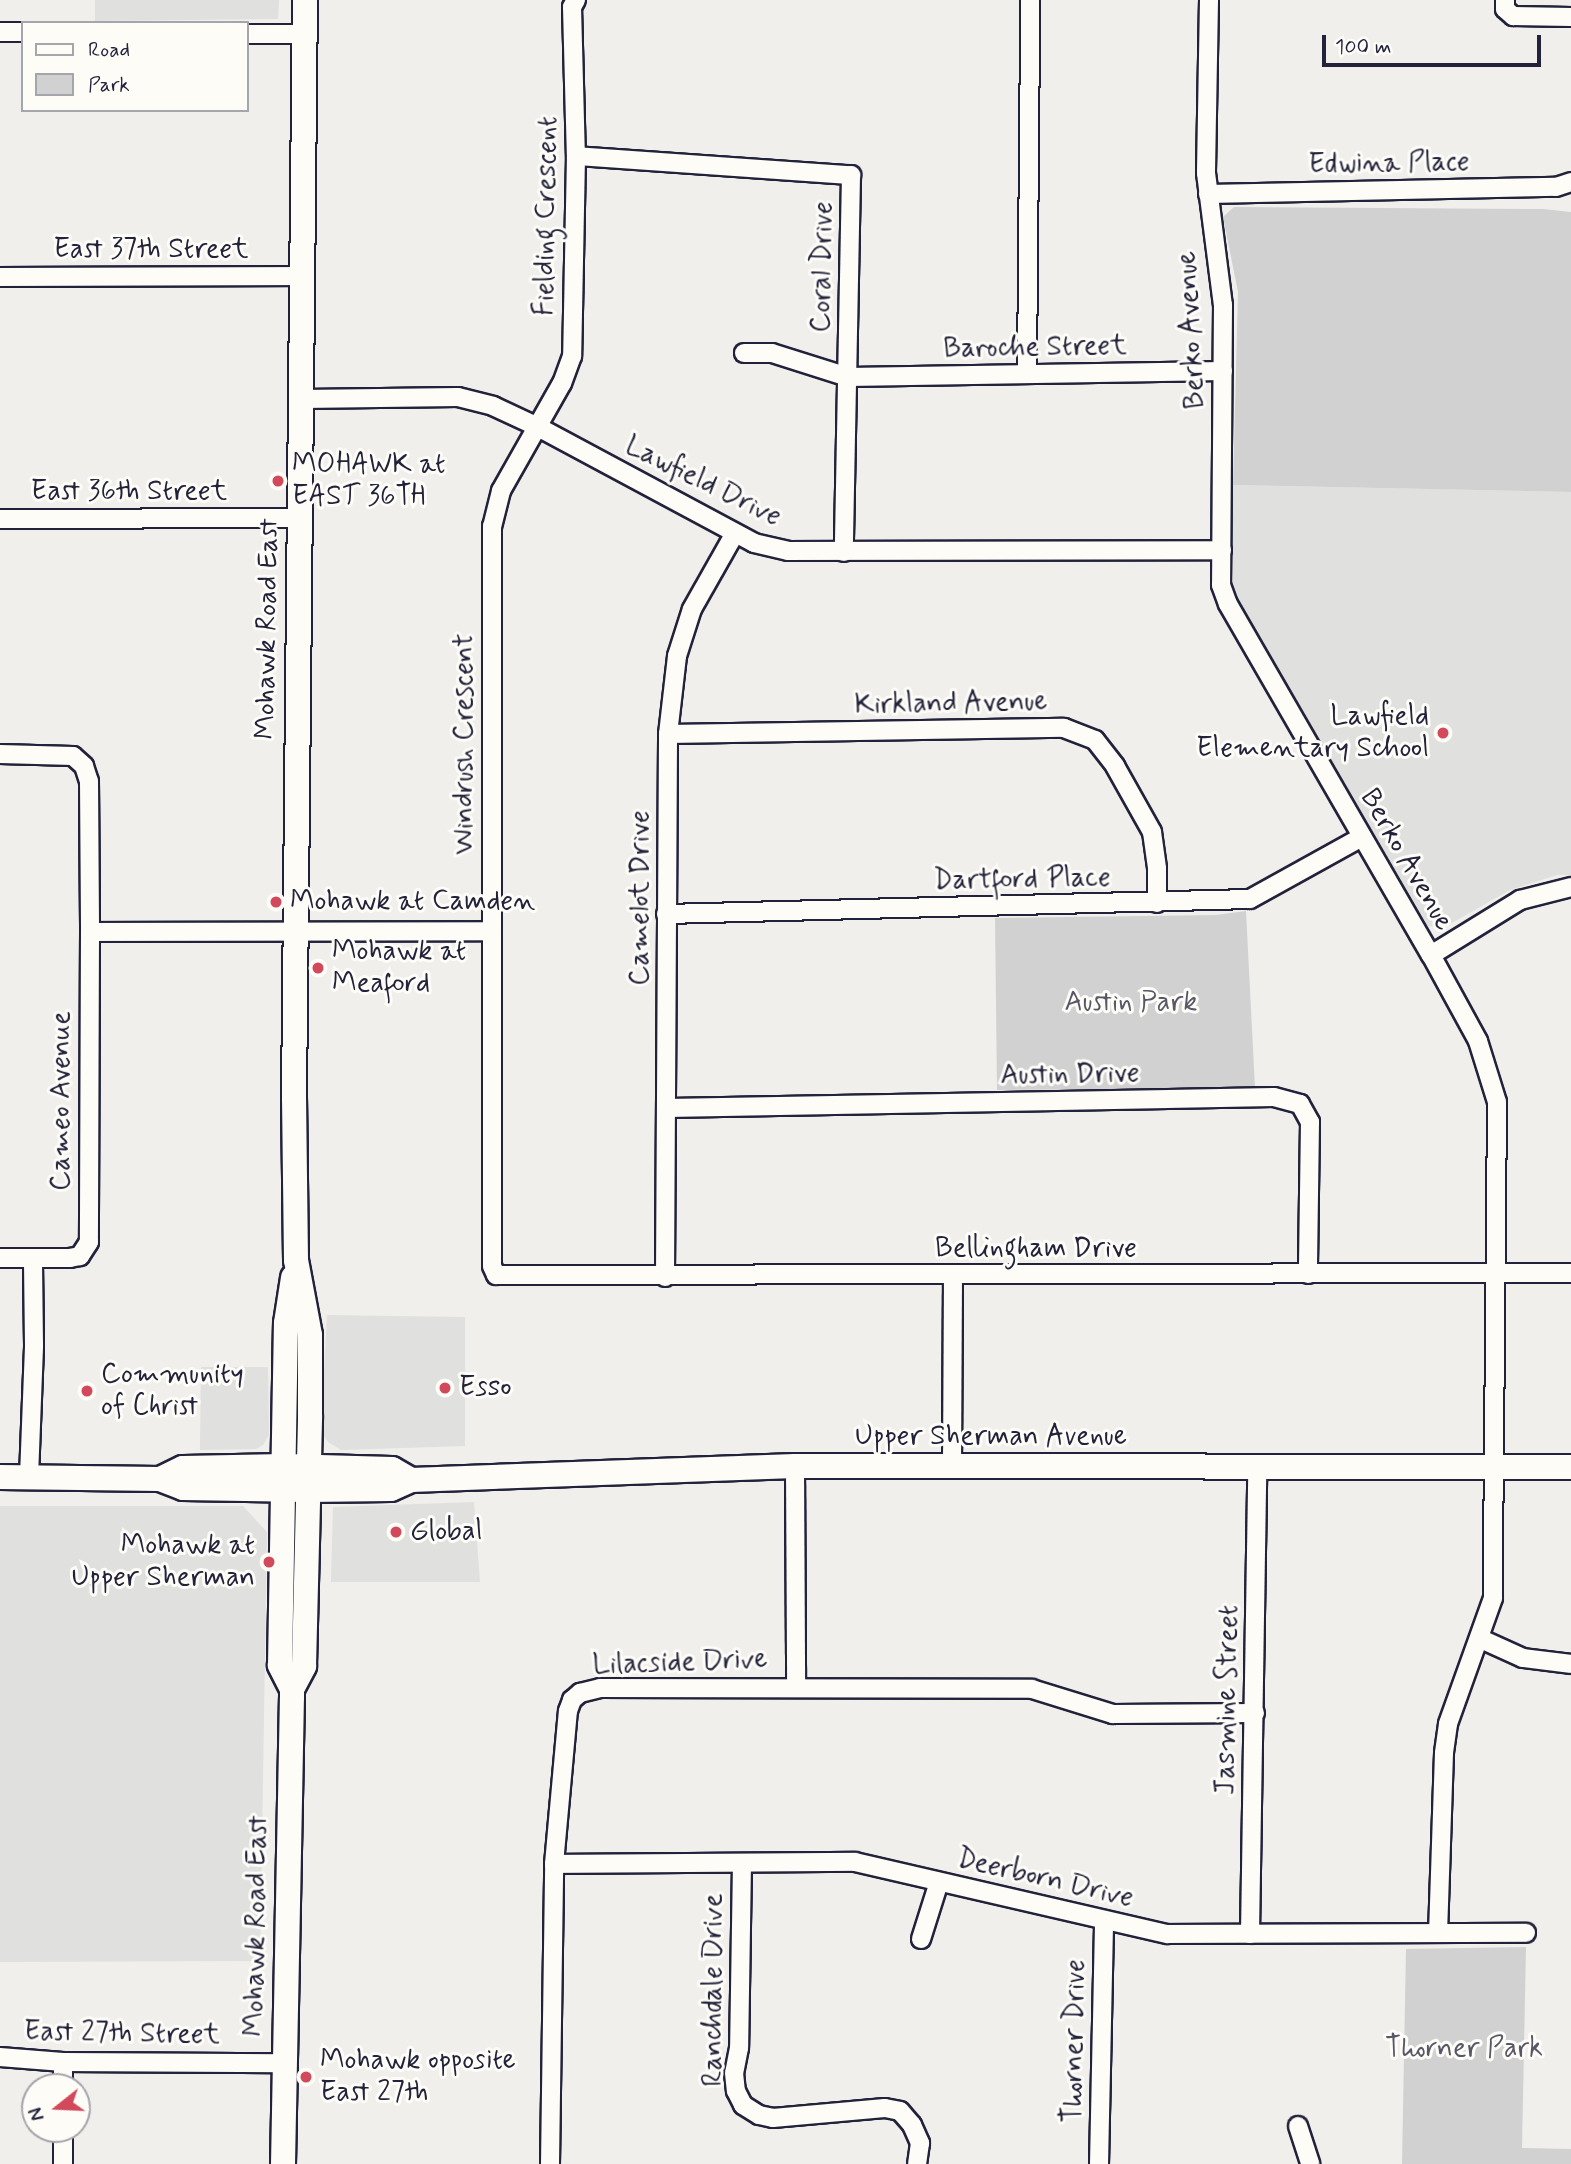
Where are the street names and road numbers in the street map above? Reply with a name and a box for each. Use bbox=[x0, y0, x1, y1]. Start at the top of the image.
street label: Fielding Crescent bbox=[528, 114, 566, 318]
street label: Edwina Place bbox=[1308, 146, 1470, 182]
street label: Coral Drive bbox=[805, 201, 841, 333]
street label: East 37th Street bbox=[53, 233, 249, 267]
street label: Berko Avenue bbox=[1171, 248, 1213, 412]
street label: Baroche Street bbox=[943, 330, 1127, 366]
street label: Lawfield Drive bbox=[620, 430, 786, 534]
street label: East 36th Street bbox=[31, 475, 227, 509]
street label: Mohawk Road East bbox=[249, 518, 287, 740]
street label: Windrush Crescent bbox=[448, 633, 482, 855]
street label: Kirkland Avenue bbox=[852, 685, 1050, 723]
street label: Berko Avenue bbox=[1351, 781, 1461, 939]
street label: Camelot Drive bbox=[624, 811, 658, 985]
street label: Dartford Place bbox=[935, 862, 1109, 898]
street label: Cameo Avenue bbox=[45, 1011, 79, 1191]
street label: Austin Drive bbox=[1001, 1057, 1139, 1093]
street label: Bellingham Drive bbox=[936, 1232, 1136, 1266]
street label: Upper Sherman Avenue bbox=[852, 1420, 1130, 1454]
street label: Jasmine Street bbox=[1210, 1602, 1246, 1798]
street label: Lilacside Drive bbox=[594, 1643, 766, 1683]
street label: Mohawk Road East bbox=[238, 1815, 276, 2037]
street label: Deerborn Drive bbox=[955, 1843, 1135, 1915]
street label: Ranchdale Drive bbox=[697, 1895, 731, 2085]
street label: Thorner Drive bbox=[1057, 1959, 1093, 2123]
street label: East 27th Street bbox=[24, 2015, 220, 2053]

